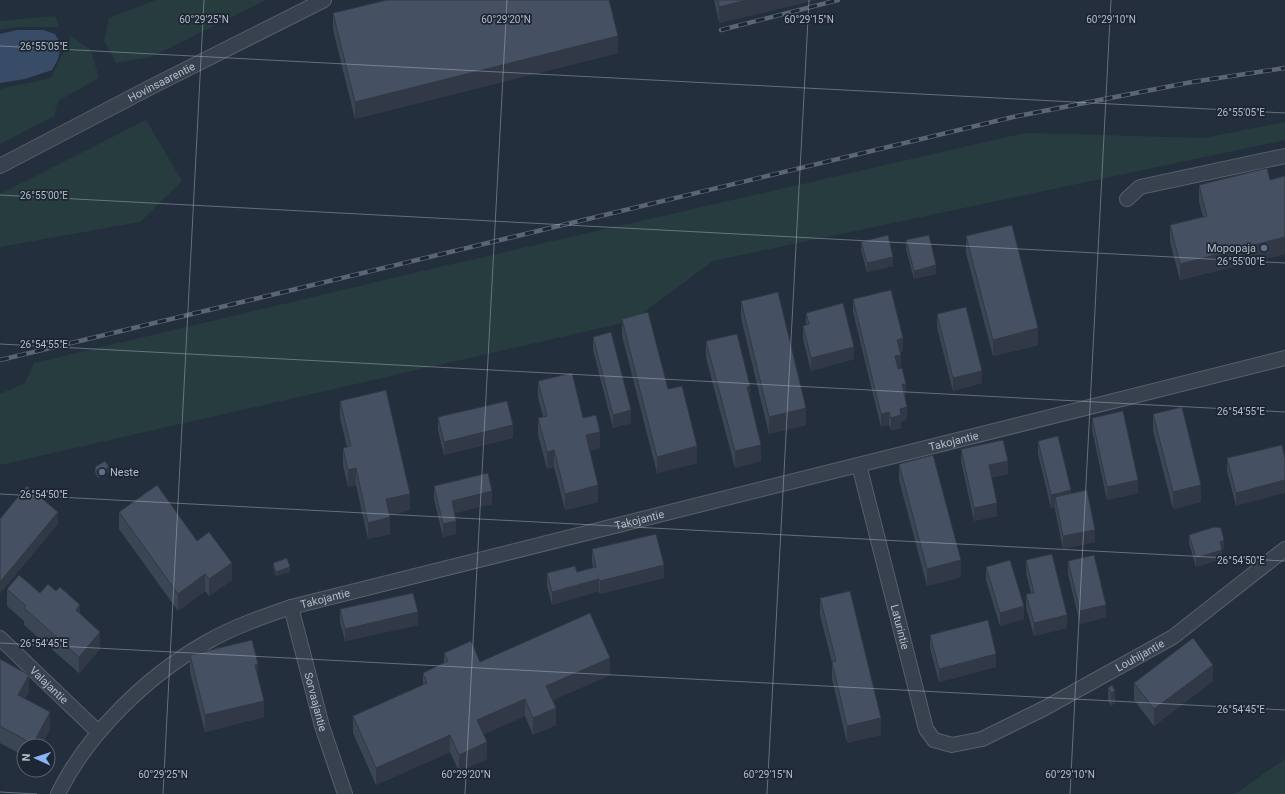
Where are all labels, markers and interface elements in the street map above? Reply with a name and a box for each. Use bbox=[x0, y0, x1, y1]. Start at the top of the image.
text: 60°29'25"N bbox=[179, 14, 229, 25]
text: 60°29'20"N bbox=[481, 14, 531, 25]
text: 60°29'15"N bbox=[784, 14, 834, 25]
text: 60°29'10"N bbox=[1086, 14, 1136, 25]
text: 26°55'05"E bbox=[20, 41, 68, 52]
street label: Hovinsaarentie bbox=[126, 59, 197, 104]
text: 26°55'05"E bbox=[1217, 107, 1265, 118]
text: 26°55'00"E bbox=[20, 190, 68, 201]
place label: Mopopaja bbox=[1207, 242, 1256, 255]
marker: Mopopaja bbox=[1259, 243, 1269, 253]
text: 26°55'00"E bbox=[1217, 256, 1265, 267]
text: 26°54'55"E bbox=[20, 339, 68, 350]
text: 26°54'55"E bbox=[1217, 406, 1265, 417]
street label: Takojantie bbox=[927, 429, 980, 453]
place label: Neste bbox=[110, 466, 139, 479]
marker: Neste bbox=[97, 467, 107, 477]
text: 26°54'50"E bbox=[20, 489, 68, 500]
street label: Takojantie bbox=[613, 507, 666, 532]
text: 26°54'50"E bbox=[1217, 555, 1265, 566]
street label: Takojantie bbox=[299, 586, 351, 611]
street label: Laturintie bbox=[888, 603, 912, 651]
street label: Louhijantie bbox=[1113, 637, 1167, 674]
text: 26°54'45"E bbox=[20, 638, 68, 649]
street label: Valajantie bbox=[27, 664, 71, 707]
street label: Sorvaajantie bbox=[302, 671, 330, 733]
text: 26°54'45"E bbox=[1217, 704, 1265, 715]
north arrow bbox=[16, 738, 56, 778]
text: N bbox=[20, 753, 33, 762]
text: 60°29'25"N bbox=[138, 769, 188, 780]
text: 60°29'20"N bbox=[441, 769, 491, 780]
text: 60°29'15"N bbox=[743, 769, 793, 780]
text: 60°29'10"N bbox=[1045, 769, 1095, 780]

